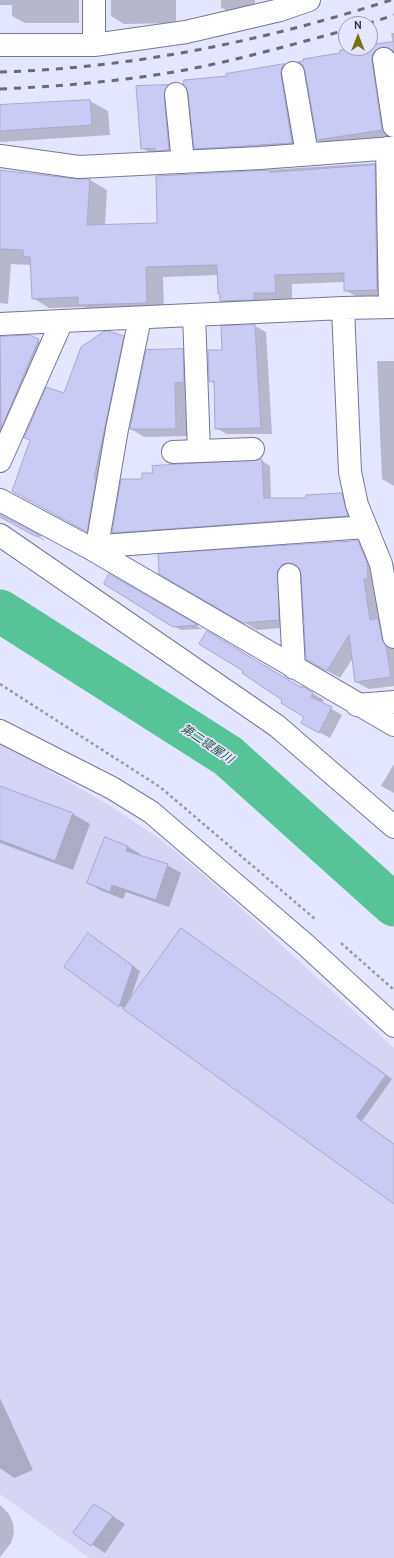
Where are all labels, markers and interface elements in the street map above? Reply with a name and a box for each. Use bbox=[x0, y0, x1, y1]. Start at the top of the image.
north arrow bbox=[338, 16, 378, 56]
text: N bbox=[354, 18, 362, 32]
water label: 第二寝屋川 bbox=[178, 721, 236, 767]

